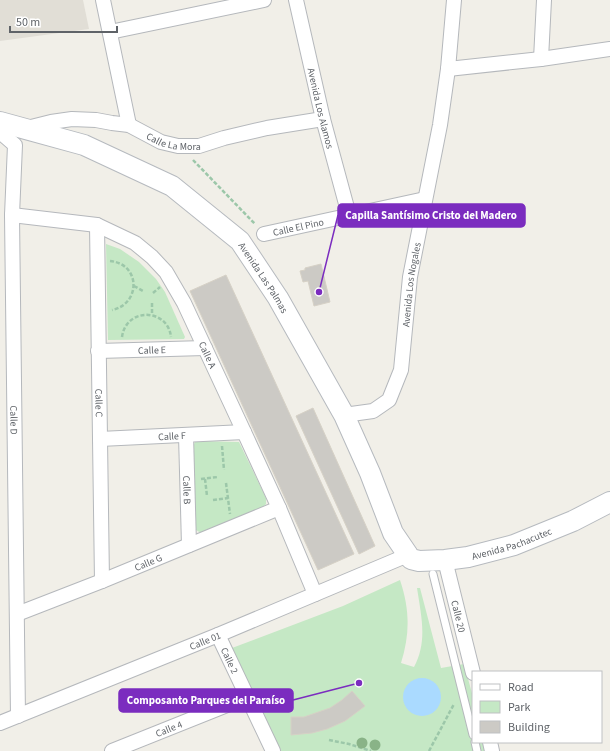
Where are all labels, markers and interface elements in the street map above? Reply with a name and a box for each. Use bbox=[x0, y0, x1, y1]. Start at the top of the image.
scale bar bbox=[10, 8, 117, 34]
text: 50 m bbox=[16, 14, 40, 31]
street label: Avenida Los Alamos bbox=[304, 67, 337, 150]
street label: Calle La Mora bbox=[144, 129, 201, 154]
callout: Capilla Santísimo Cristo del Madero bbox=[338, 204, 525, 227]
text: Capilla Santísimo Cristo del Madero bbox=[345, 208, 517, 223]
street label: Calle El Pino bbox=[272, 215, 325, 240]
street label: Avenida Las Palmas bbox=[235, 240, 291, 316]
street label: Avenida Los Nogales bbox=[399, 241, 425, 328]
street label: Calle A bbox=[195, 339, 220, 371]
street label: Calle E bbox=[138, 343, 166, 358]
street label: Calle C bbox=[91, 389, 106, 418]
street label: Calle D bbox=[6, 405, 21, 435]
street label: Calle F bbox=[158, 429, 186, 444]
street label: Calle B bbox=[179, 475, 194, 505]
street label: Avenida Pachacutec bbox=[470, 524, 554, 564]
street label: Calle G bbox=[132, 551, 165, 575]
street label: Calle 20 bbox=[447, 599, 469, 634]
street label: Calle 01 bbox=[187, 629, 223, 654]
street label: Calle 2 bbox=[217, 645, 241, 676]
legend bbox=[472, 671, 602, 743]
text: Road bbox=[508, 679, 534, 696]
callout: Composanto Parques del Paraíso bbox=[119, 689, 293, 712]
text: Composanto Parques del Paraíso bbox=[127, 693, 285, 708]
text: Park bbox=[508, 699, 530, 716]
street label: Calle 4 bbox=[153, 718, 185, 741]
text: Building bbox=[508, 719, 550, 736]

